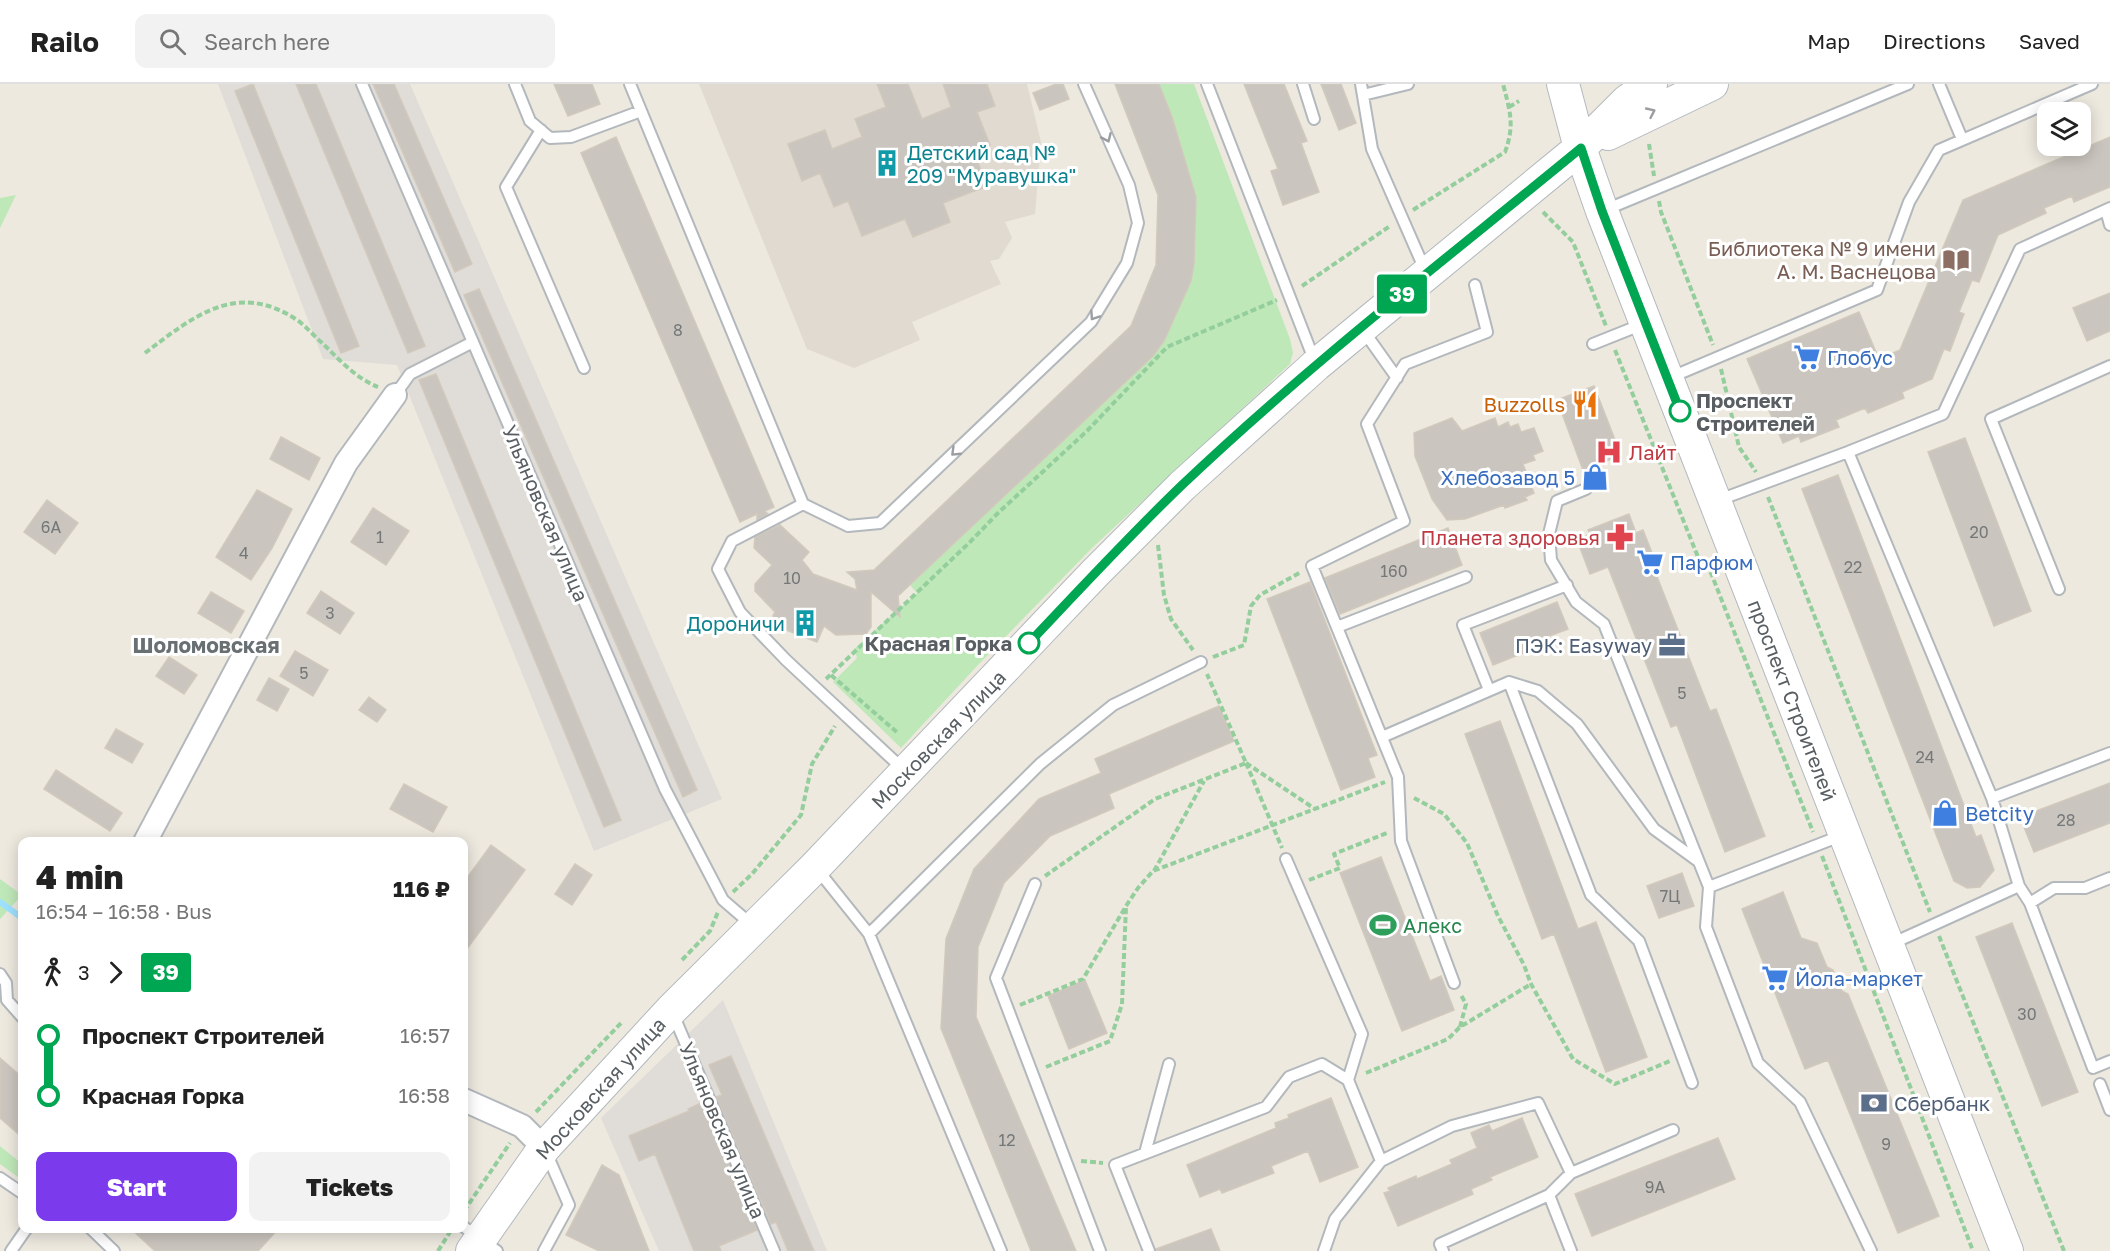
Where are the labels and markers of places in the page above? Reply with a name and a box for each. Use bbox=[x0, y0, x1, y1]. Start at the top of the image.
place label: Детский сад № 209 "Муравушка" bbox=[907, 140, 1076, 187]
building icon: Детский сад № 209 "Муравушка" bbox=[872, 148, 902, 178]
place label: Библиотека № 9 имени А. М. Васнецова bbox=[1708, 236, 1936, 283]
library icon: Библиотека № 9 имени А. М. Васнецова bbox=[1941, 245, 1971, 275]
supermarket icon: Глобус bbox=[1792, 342, 1822, 372]
place label: Глобус bbox=[1827, 345, 1893, 369]
place label: Проспект Строителей bbox=[1696, 388, 1815, 435]
restaurant icon: Buzzolls bbox=[1570, 389, 1600, 419]
place label: Buzzolls bbox=[1484, 392, 1565, 416]
marker: Проспект Строителей bbox=[1669, 400, 1691, 422]
hospital icon: Лайт bbox=[1594, 437, 1624, 467]
place label: Лайт bbox=[1629, 440, 1677, 464]
shop icon: Хлебозавод 5 bbox=[1580, 462, 1610, 492]
place label: Хлебозавод 5 bbox=[1441, 465, 1575, 489]
pharmacy icon: Планета здоровья bbox=[1605, 522, 1635, 552]
place label: Планета здоровья bbox=[1421, 525, 1600, 549]
supermarket icon: Парфюм bbox=[1635, 547, 1665, 577]
place label: Парфюм bbox=[1670, 550, 1753, 574]
building icon: Дороничи bbox=[790, 608, 820, 638]
place label: Дороничи bbox=[687, 611, 785, 635]
office icon: ПЭК: Easyway bbox=[1657, 630, 1687, 660]
place label: Красная Горка bbox=[864, 631, 1012, 655]
marker: Красная Горка bbox=[1018, 632, 1040, 654]
place label: ПЭК: Easyway bbox=[1515, 633, 1652, 657]
shop icon: Betcity bbox=[1930, 798, 1960, 828]
place label: Betcity bbox=[1965, 801, 2034, 825]
sports icon: Алекс bbox=[1368, 910, 1398, 940]
place label: Алекс bbox=[1403, 913, 1462, 937]
supermarket icon: Йола-маркет bbox=[1760, 963, 1790, 993]
place label: Йола-маркет bbox=[1795, 966, 1923, 990]
bank icon: Сбербанк bbox=[1859, 1088, 1889, 1118]
place label: Сбербанк bbox=[1894, 1091, 1990, 1115]

